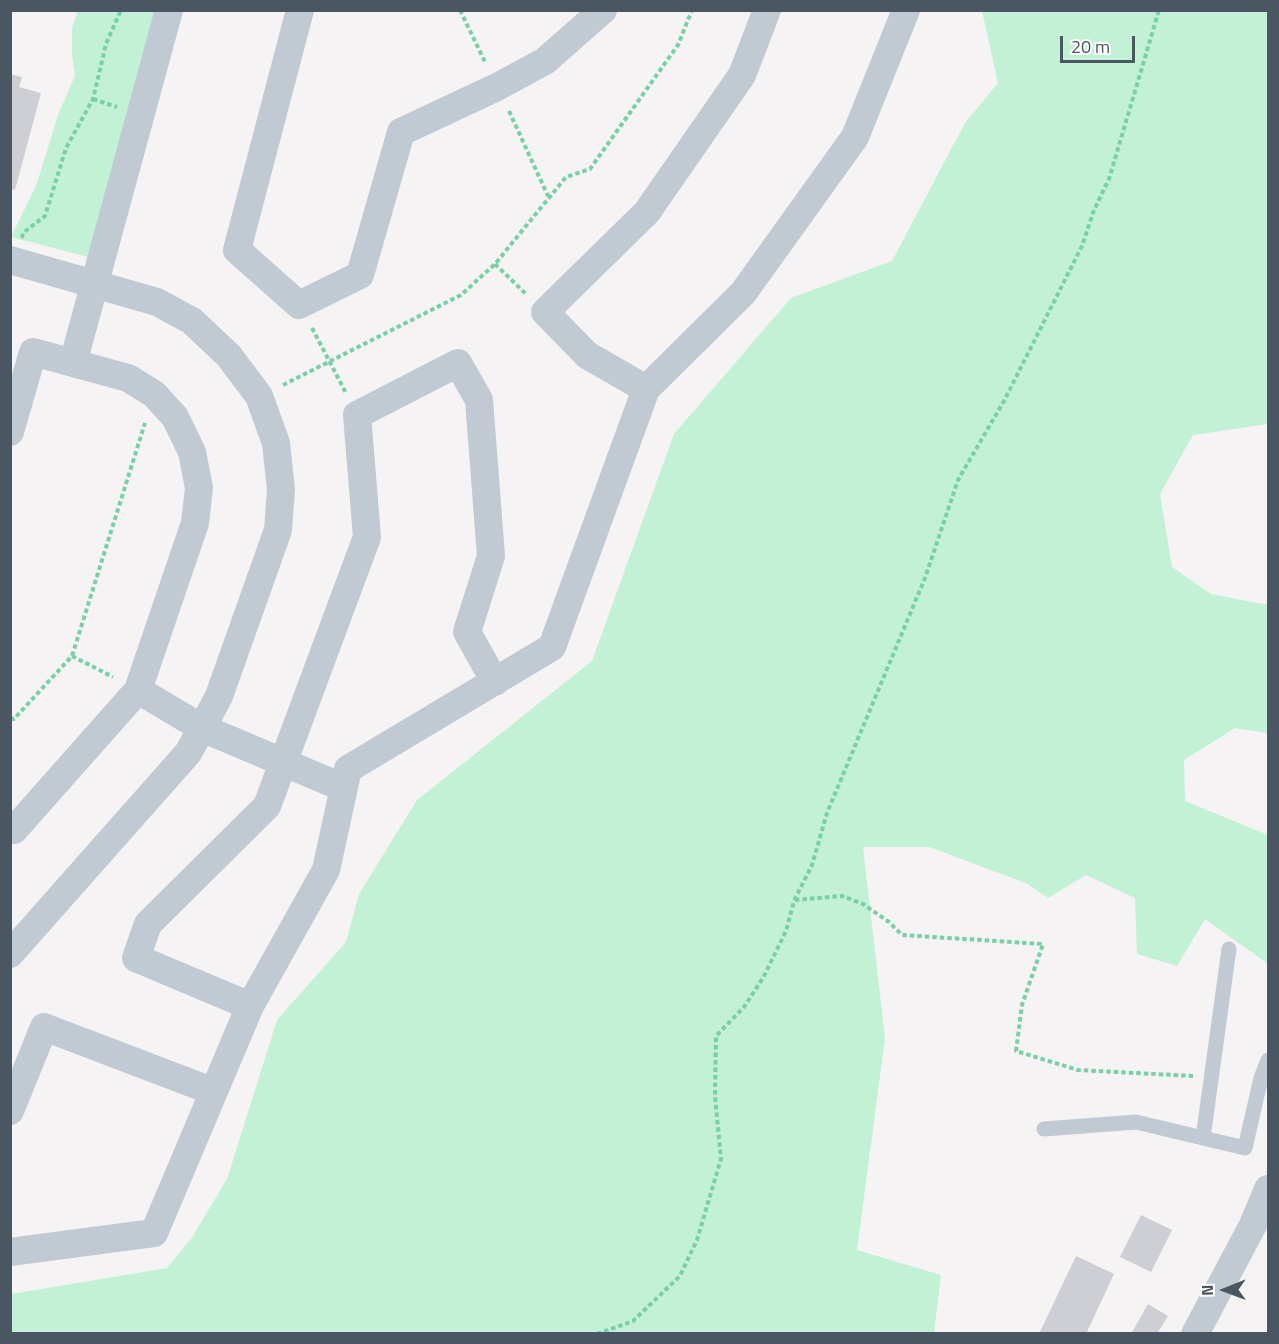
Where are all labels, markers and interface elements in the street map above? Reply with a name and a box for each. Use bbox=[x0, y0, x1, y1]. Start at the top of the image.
scale bar bbox=[1063, 24, 1138, 62]
text: 20 m bbox=[1071, 33, 1110, 60]
north arrow bbox=[1195, 1260, 1255, 1320]
text: N bbox=[1195, 1285, 1219, 1296]

